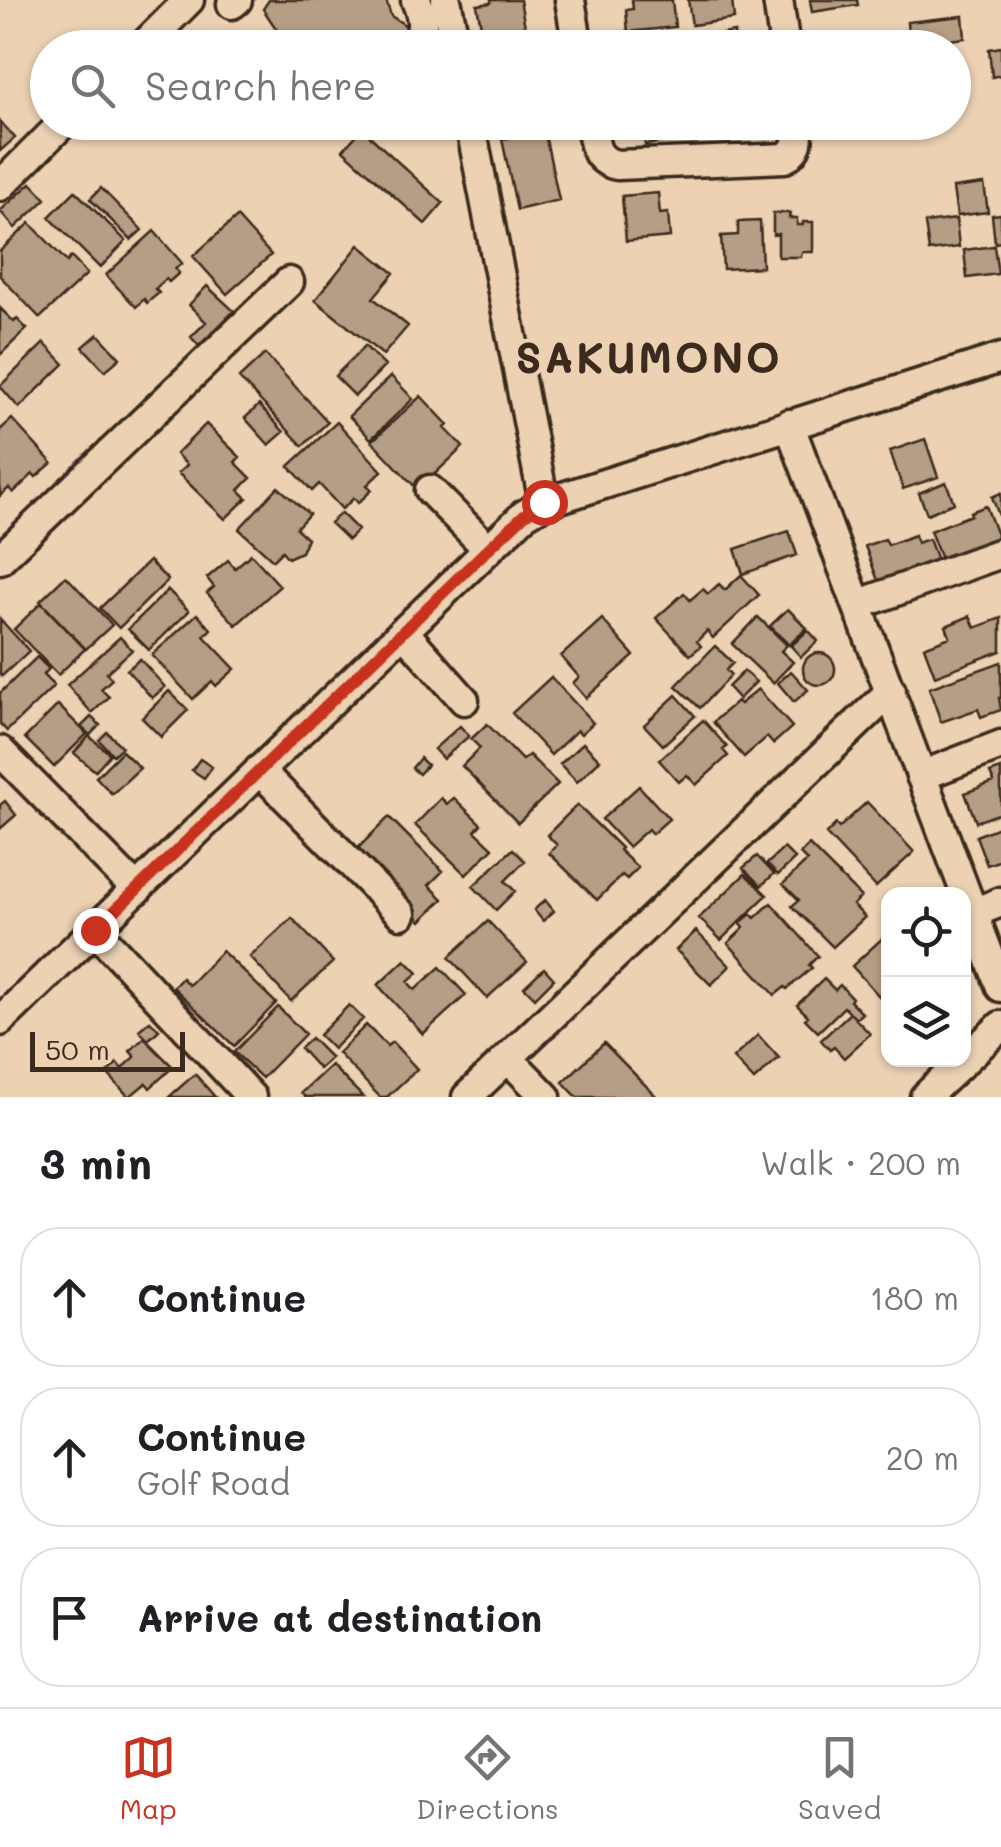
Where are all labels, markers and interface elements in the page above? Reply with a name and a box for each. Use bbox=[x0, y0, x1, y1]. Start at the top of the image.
search box bbox=[30, 30, 971, 140]
icon: search bbox=[65, 58, 120, 113]
text: Search here bbox=[145, 60, 376, 110]
district label: SAKUMONO bbox=[516, 329, 782, 384]
route start bbox=[522, 480, 568, 526]
map controls bbox=[881, 887, 971, 1067]
button: locate bbox=[881, 887, 971, 977]
route end bbox=[73, 908, 119, 954]
button: layers bbox=[881, 977, 971, 1067]
scale bar bbox=[30, 1027, 185, 1072]
text: 50 m bbox=[45, 1031, 110, 1067]
text: 3 min bbox=[40, 1135, 152, 1190]
text: Walk · 200 m bbox=[760, 1141, 961, 1183]
icon: ahead bbox=[42, 1270, 97, 1325]
text: Continue bbox=[137, 1272, 306, 1322]
text: 180 m bbox=[870, 1276, 959, 1318]
text: Continue bbox=[137, 1411, 306, 1461]
icon: ahead bbox=[42, 1430, 97, 1485]
text: 20 m bbox=[886, 1436, 959, 1478]
text: Golf Road bbox=[137, 1461, 290, 1503]
icon: arrive bbox=[42, 1590, 97, 1645]
text: Arrive at destination bbox=[137, 1592, 542, 1642]
tab: Map bbox=[120, 1730, 177, 1826]
tab: Directions bbox=[416, 1730, 559, 1826]
tab: Saved bbox=[798, 1730, 881, 1826]

